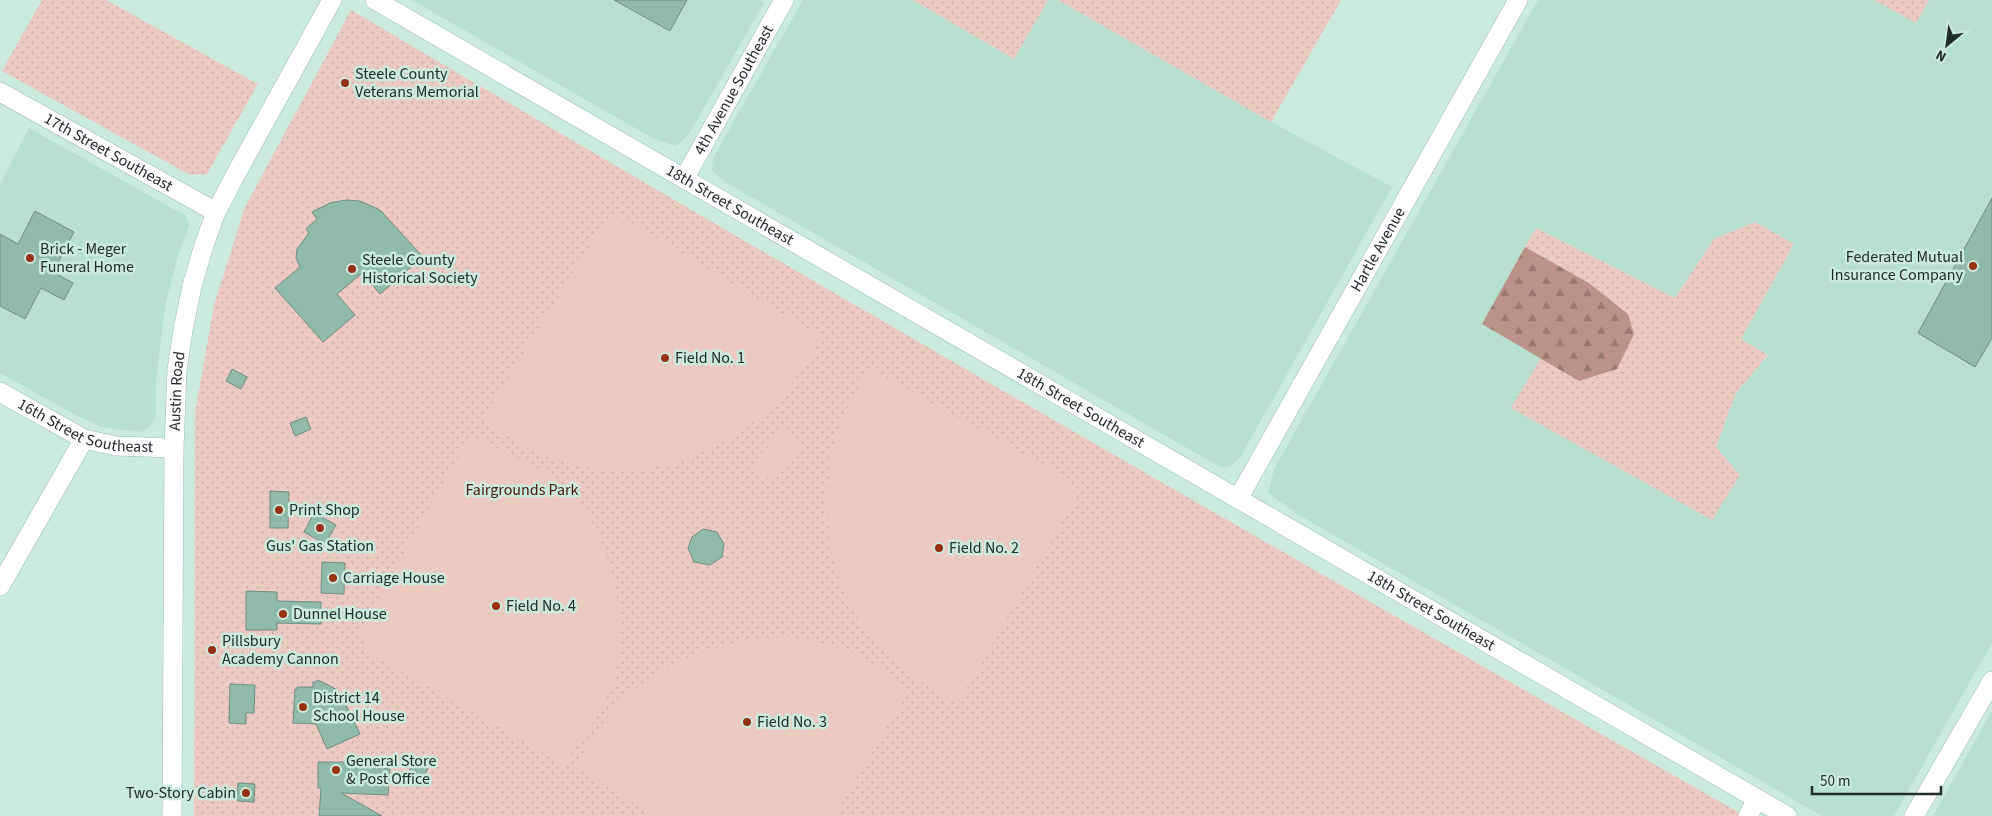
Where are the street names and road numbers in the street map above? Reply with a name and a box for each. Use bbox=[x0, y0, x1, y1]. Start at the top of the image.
street label: 4th Avenue Southeast bbox=[689, 21, 779, 159]
street label: 17th Street Southeast bbox=[40, 108, 177, 197]
street label: 18th Street Southeast bbox=[662, 160, 798, 251]
street label: Hartle Avenue bbox=[1345, 203, 1411, 296]
street label: Austin Road bbox=[164, 350, 191, 431]
street label: 18th Street Southeast bbox=[1013, 362, 1149, 454]
street label: 16th Street Southeast bbox=[14, 393, 154, 458]
street label: 18th Street Southeast bbox=[1363, 565, 1500, 656]

